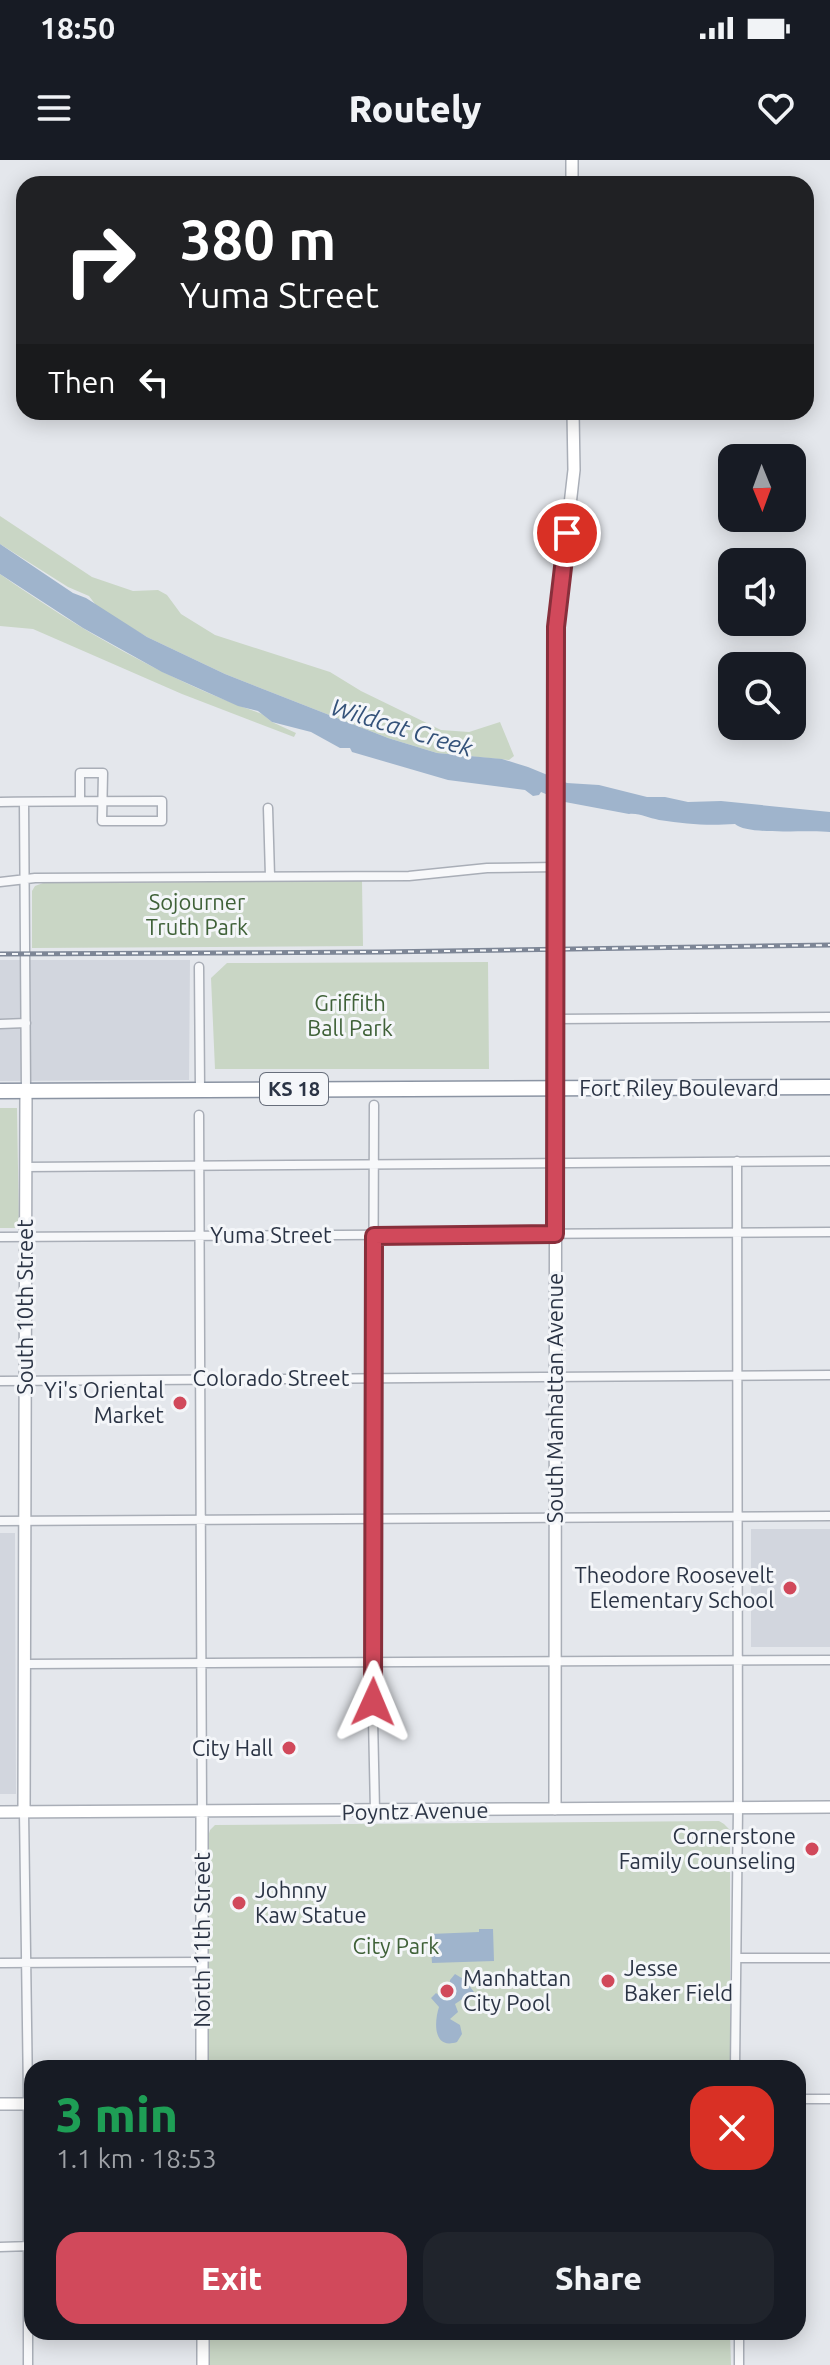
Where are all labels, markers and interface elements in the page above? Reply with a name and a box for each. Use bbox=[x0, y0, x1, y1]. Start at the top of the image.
text: 18:50 bbox=[40, 11, 115, 45]
icon: menu bbox=[32, 86, 76, 130]
icon: heart bbox=[754, 86, 798, 130]
text: Routely bbox=[348, 88, 482, 129]
icon: right bbox=[48, 208, 152, 312]
text: 380 m bbox=[180, 208, 336, 271]
text: Yuma Street bbox=[180, 274, 379, 315]
icon: left bbox=[132, 360, 176, 404]
text: Then bbox=[48, 365, 116, 399]
north arrow bbox=[718, 444, 806, 532]
map controls bbox=[718, 444, 806, 740]
pin bbox=[533, 499, 601, 567]
icon: arrive bbox=[545, 511, 589, 555]
button: sound bbox=[718, 548, 806, 636]
button: search bbox=[718, 652, 806, 740]
water label: Wildcat Creek bbox=[328, 693, 477, 762]
park label: Sojourner Truth Park bbox=[146, 889, 248, 939]
park label: Griffith Ball Park bbox=[307, 990, 393, 1040]
road number: KS 18 bbox=[260, 1073, 328, 1105]
street label: Fort Riley Boulevard bbox=[579, 1075, 779, 1100]
street label: South 10th Street bbox=[12, 1219, 37, 1395]
street label: Yuma Street bbox=[210, 1222, 332, 1247]
street label: South Manhattan Avenue bbox=[542, 1273, 567, 1523]
street label: Colorado Street bbox=[193, 1365, 350, 1390]
place label: Yi's Oriental Market bbox=[44, 1377, 164, 1427]
marker: Yi's Oriental Market bbox=[171, 1394, 189, 1412]
place label: Theodore Roosevelt Elementary School bbox=[575, 1562, 774, 1612]
marker: Theodore Roosevelt Elementary School bbox=[781, 1579, 799, 1597]
position arrow bbox=[331, 1660, 415, 1744]
place label: City Hall bbox=[192, 1735, 273, 1760]
marker: City Hall bbox=[280, 1739, 298, 1757]
street label: Poyntz Avenue bbox=[341, 1797, 489, 1824]
place label: Cornerstone Family Counseling bbox=[619, 1823, 796, 1873]
marker: Cornerstone Family Counseling bbox=[803, 1840, 821, 1858]
street label: North 11th Street bbox=[189, 1852, 214, 2028]
place label: Johnny Kaw Statue bbox=[255, 1877, 367, 1927]
marker: Johnny Kaw Statue bbox=[230, 1894, 248, 1912]
park label: City Park bbox=[353, 1933, 439, 1958]
place label: Jesse Baker Field bbox=[624, 1955, 733, 2005]
place label: Manhattan City Pool bbox=[463, 1965, 571, 2015]
marker: Jesse Baker Field bbox=[599, 1972, 617, 1990]
marker: Manhattan City Pool bbox=[438, 1982, 456, 2000]
button: close bbox=[690, 2086, 774, 2170]
text: 3 min bbox=[56, 2087, 178, 2141]
text: 1.1 km · 18:53 bbox=[56, 2144, 217, 2173]
button: Exit bbox=[56, 2232, 407, 2324]
button: Share bbox=[423, 2232, 774, 2324]

